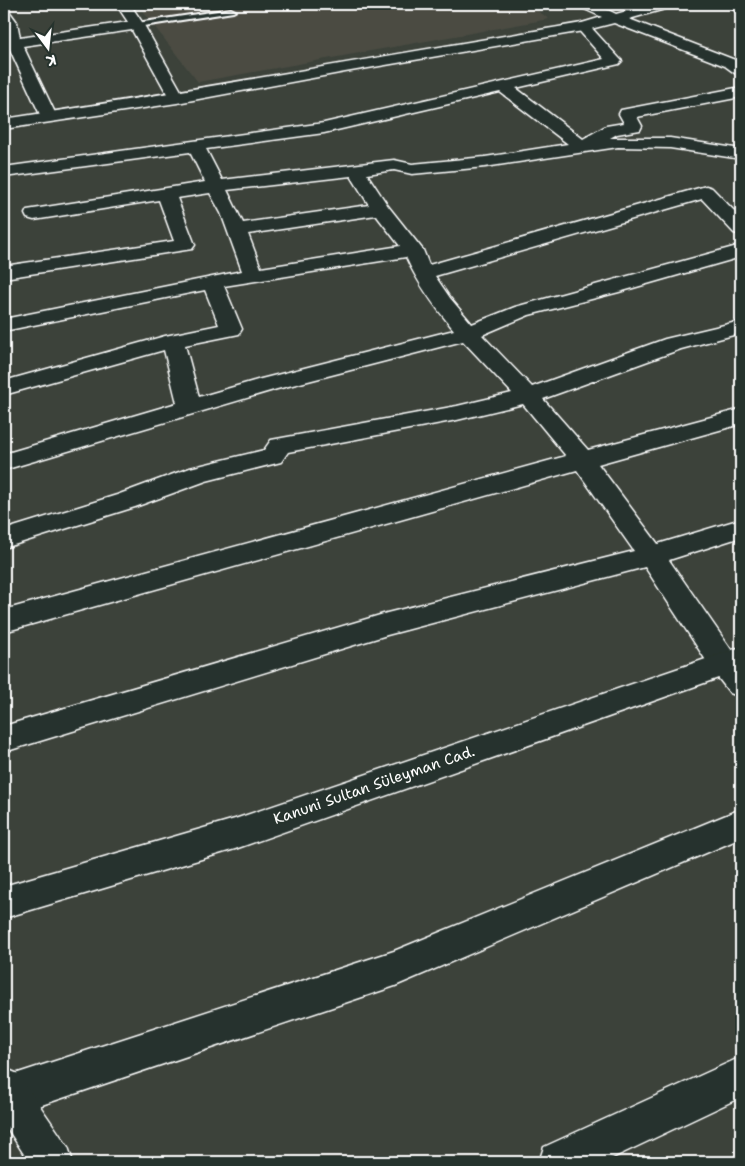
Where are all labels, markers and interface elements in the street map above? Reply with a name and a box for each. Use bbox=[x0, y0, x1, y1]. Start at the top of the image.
north arrow bbox=[22, 22, 72, 72]
text: K bbox=[44, 51, 58, 71]
street label: Kanuni Sultan Süleyman Cad. bbox=[271, 741, 478, 829]

